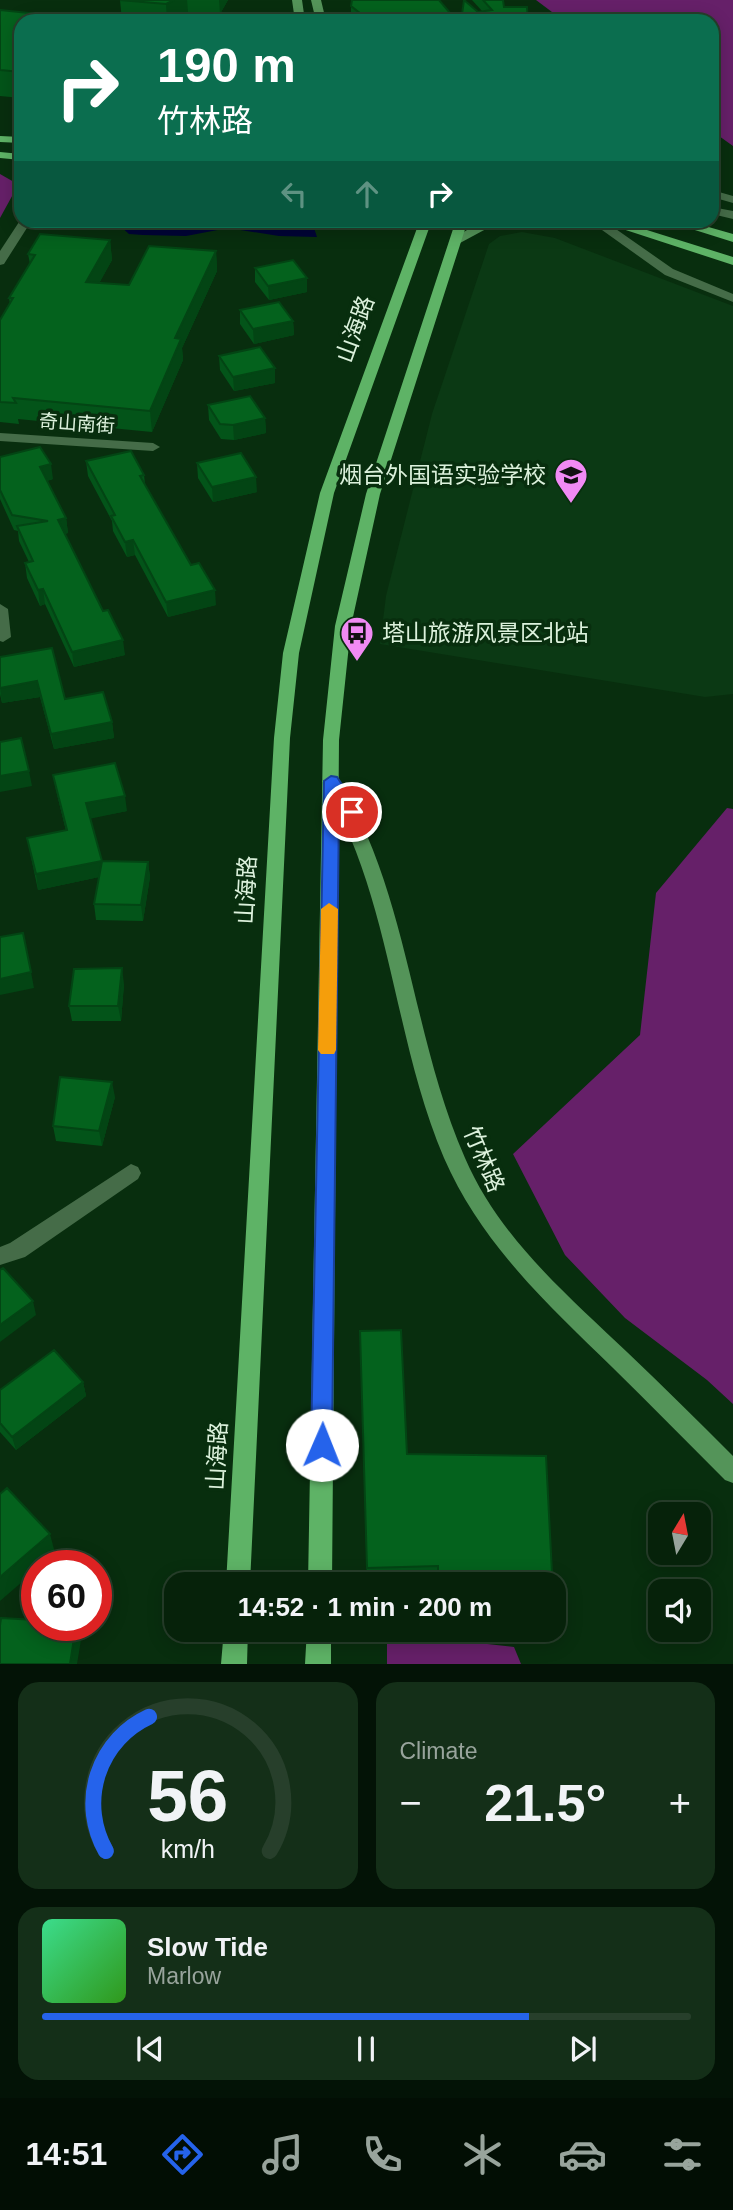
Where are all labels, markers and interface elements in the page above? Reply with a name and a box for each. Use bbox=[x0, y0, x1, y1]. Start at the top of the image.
text: 190 m bbox=[157, 38, 296, 92]
icon: right bbox=[42, 42, 133, 133]
text: 竹林路 bbox=[157, 103, 253, 139]
icon: left bbox=[275, 175, 313, 213]
icon: ahead bbox=[348, 175, 386, 213]
icon: right bbox=[421, 175, 459, 213]
street label: 山海路 bbox=[331, 292, 379, 366]
street label: 奇山南街 bbox=[38, 410, 116, 437]
school or university icon: 烟台外国语实验学校 bbox=[552, 456, 590, 505]
place label: 烟台外国语实验学校 bbox=[339, 462, 546, 488]
bus stop icon: 塔山旅游风景区北站 bbox=[338, 614, 376, 663]
place label: 塔山旅游风景区北站 bbox=[382, 620, 589, 646]
pin bbox=[322, 782, 382, 842]
icon: arrive bbox=[333, 793, 371, 831]
street label: 山海路 bbox=[231, 855, 261, 925]
street label: 竹林路 bbox=[459, 1122, 509, 1196]
position arrow bbox=[285, 1408, 359, 1482]
street label: 山海路 bbox=[202, 1421, 232, 1491]
north arrow bbox=[648, 1502, 710, 1564]
map controls bbox=[648, 1502, 711, 1642]
speed limit sign: 60 bbox=[21, 1550, 112, 1641]
button: sound bbox=[648, 1579, 711, 1642]
text: 14:52 · 1 min · 200 m bbox=[238, 1592, 492, 1622]
text: Climate bbox=[400, 1738, 477, 1764]
text: 56 bbox=[147, 1756, 228, 1837]
text: 21.5° bbox=[484, 1774, 606, 1832]
text: − bbox=[400, 1782, 422, 1824]
text: + bbox=[669, 1782, 691, 1824]
text: km/h bbox=[161, 1835, 215, 1863]
text: Slow Tide bbox=[147, 1932, 268, 1962]
text: Marlow bbox=[147, 1963, 221, 1989]
icon: previous bbox=[131, 2030, 169, 2068]
icon: pause bbox=[347, 2030, 385, 2068]
icon: next bbox=[564, 2030, 602, 2068]
icon: directions bbox=[158, 2130, 207, 2179]
icon: music bbox=[258, 2130, 307, 2179]
icon: phone bbox=[358, 2130, 407, 2179]
icon: climate bbox=[458, 2130, 507, 2179]
icon: car bbox=[558, 2130, 607, 2179]
icon: filters bbox=[658, 2130, 707, 2179]
text: 14:51 bbox=[26, 2136, 107, 2172]

